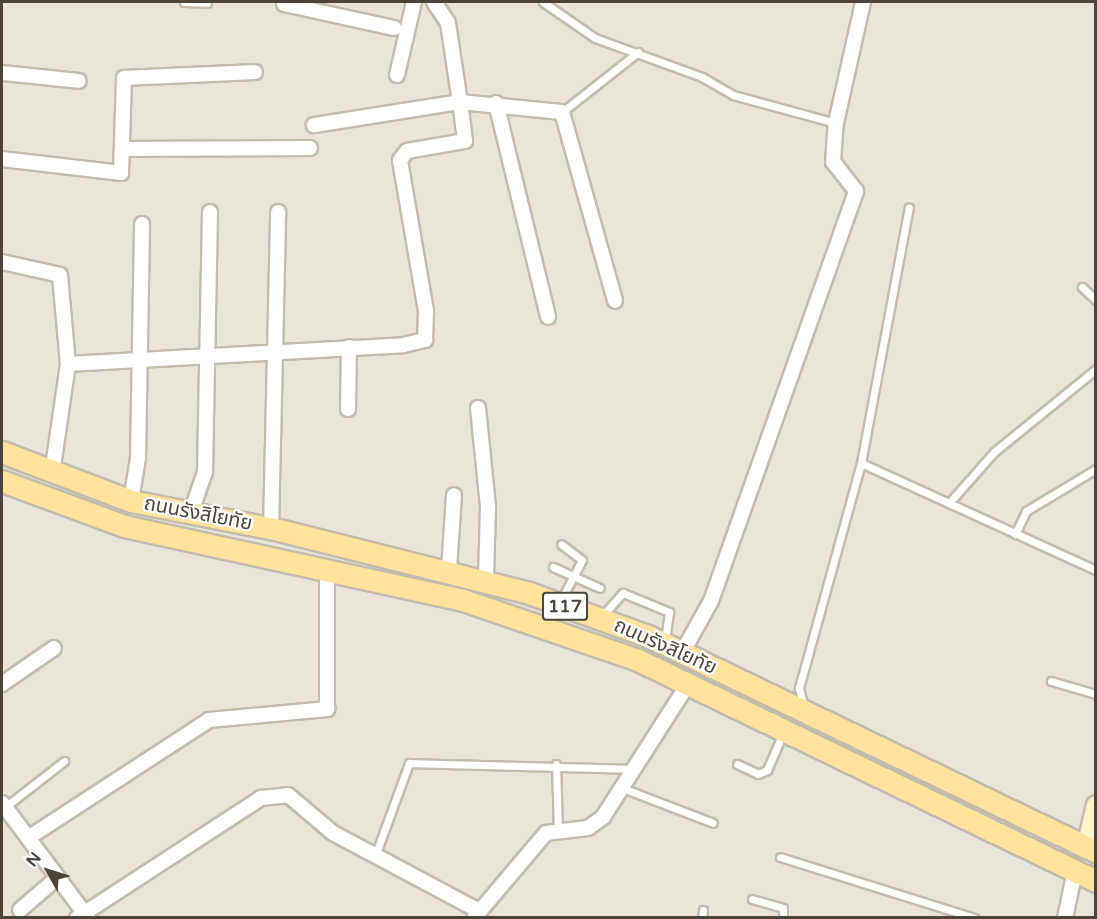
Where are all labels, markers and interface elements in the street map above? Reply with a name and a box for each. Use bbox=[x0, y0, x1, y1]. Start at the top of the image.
street label: ถนนรังสิโยทัย bbox=[142, 492, 254, 536]
road number: 117 bbox=[541, 591, 589, 621]
street label: ถนนรังสิโยทัย bbox=[610, 614, 720, 680]
north arrow bbox=[18, 841, 78, 901]
text: N bbox=[22, 848, 46, 871]

